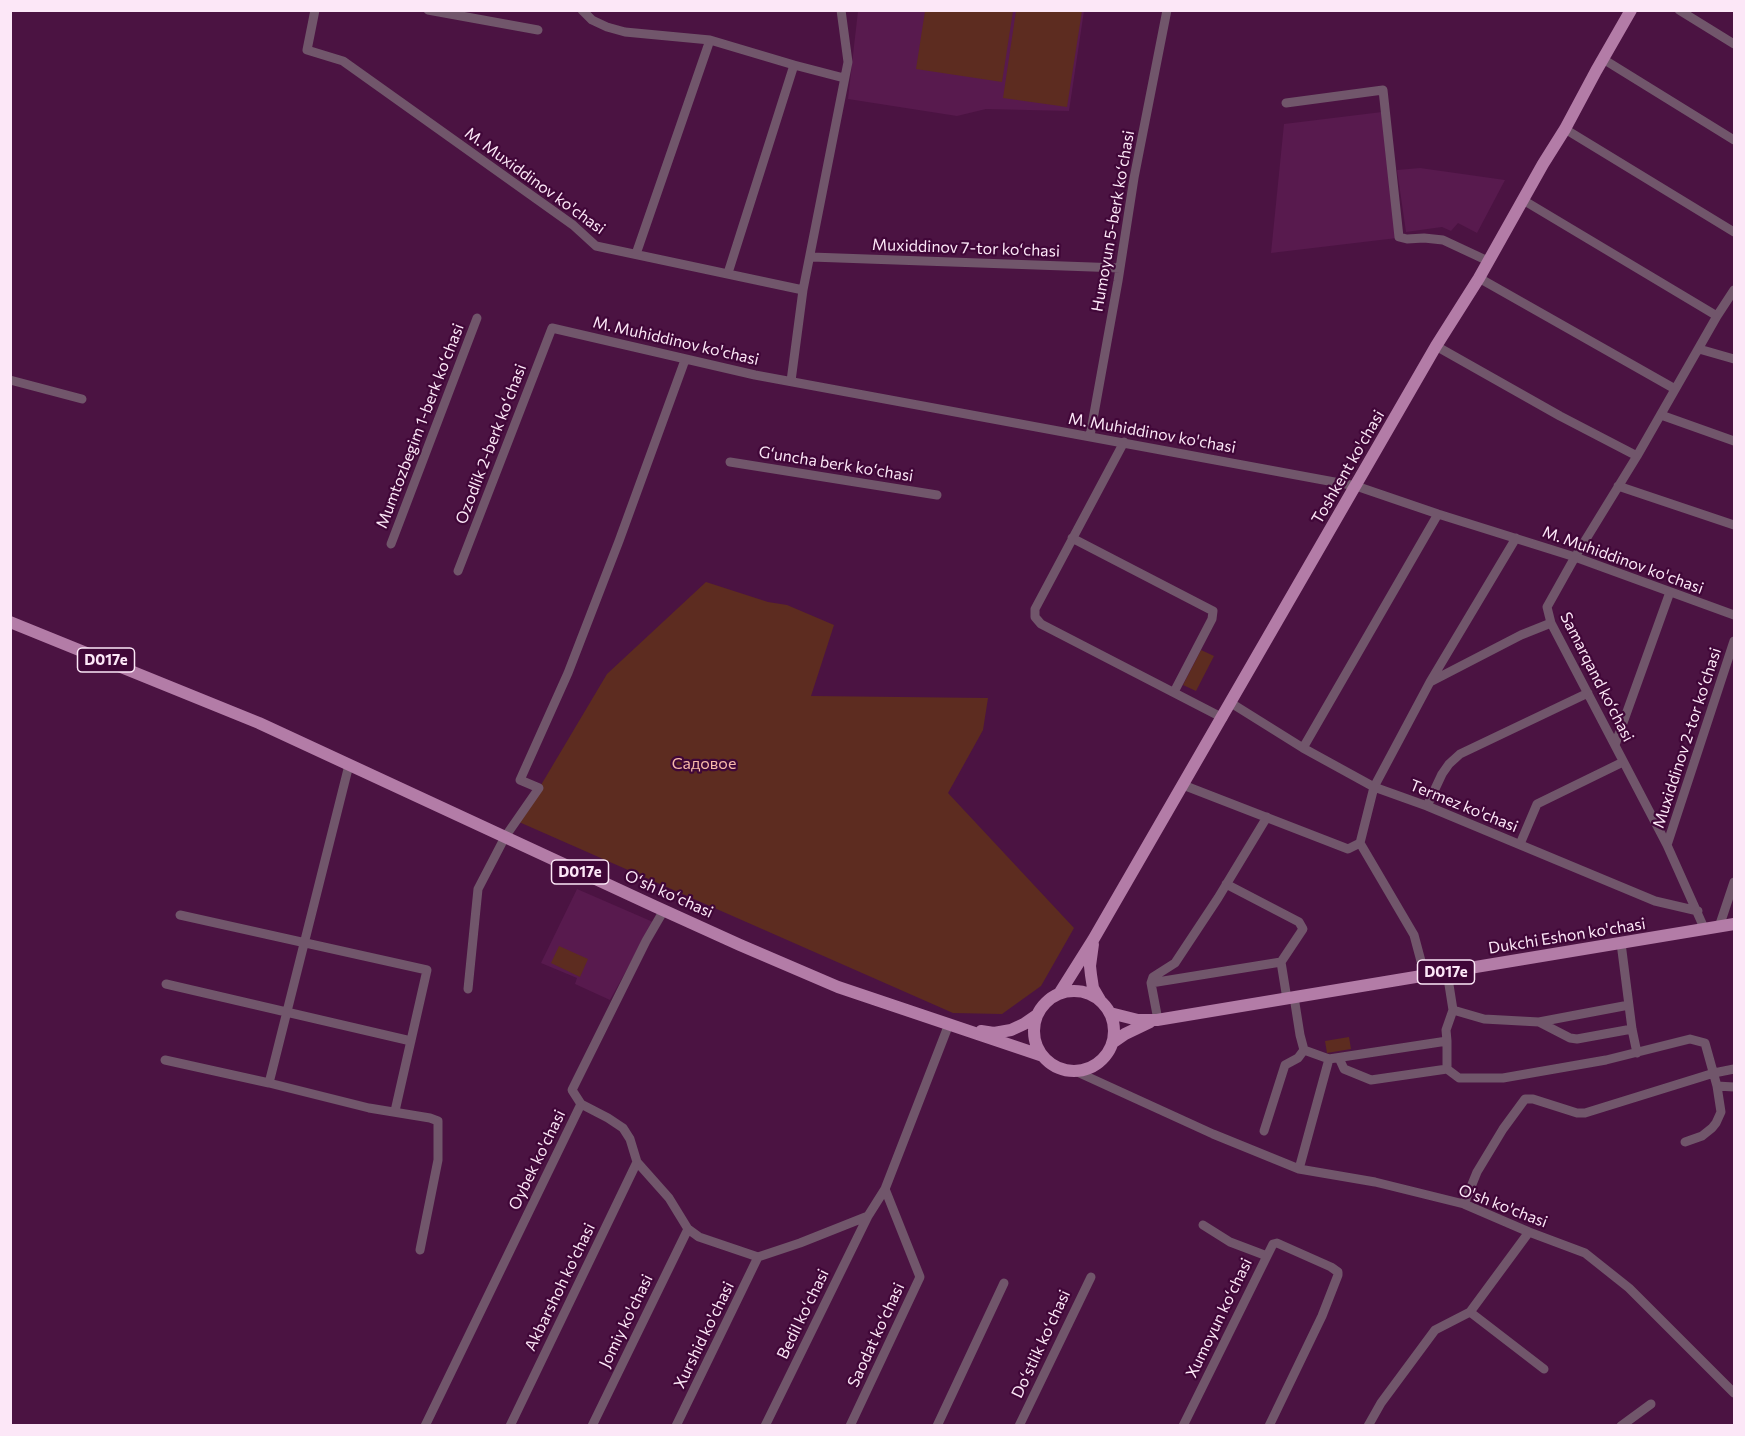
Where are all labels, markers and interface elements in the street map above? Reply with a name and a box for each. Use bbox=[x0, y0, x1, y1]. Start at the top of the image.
street label: M. Muxiddinov ko'chasi bbox=[461, 123, 609, 239]
street label: Humoyun 5-berk koʻchasi bbox=[1088, 129, 1138, 313]
street label: Muxiddinov 7-tor koʻchasi bbox=[872, 235, 1060, 261]
street label: M. Muhiddinov ko'chasi bbox=[591, 313, 761, 369]
street label: Mumtozbegim 1-berk koʻchasi bbox=[372, 321, 468, 531]
street label: Ozodlik 2-berk koʻchasi bbox=[452, 361, 530, 527]
street label: Toshkent ko'chasi bbox=[1308, 407, 1388, 527]
street label: M. Muhiddinov ko'chasi bbox=[1067, 409, 1237, 457]
street label: Gʻuncha berk koʻchasi bbox=[757, 442, 915, 486]
street label: M. Muhiddinov ko'chasi bbox=[1540, 522, 1706, 598]
street label: Samarqand ko‘chasi bbox=[1556, 609, 1638, 745]
street label: Muxiddinov 2-tor koʻchasi bbox=[1649, 645, 1725, 831]
road number: D017e bbox=[78, 648, 134, 672]
park label: Садовое bbox=[672, 754, 736, 774]
street label: Termez ko'chasi bbox=[1407, 776, 1521, 836]
road number: D017e bbox=[552, 860, 608, 884]
street label: Oʻsh koʻchasi bbox=[622, 866, 716, 922]
street label: Dukchi Eshon ko'chasi bbox=[1487, 914, 1647, 958]
road number: D017e bbox=[1418, 960, 1474, 984]
street label: Oybek ko'chasi bbox=[504, 1107, 570, 1213]
street label: O'sh ko'chasi bbox=[1456, 1180, 1550, 1232]
street label: Akbarshoh ko'chasi bbox=[521, 1220, 599, 1354]
street label: Xumoyun koʻchasi bbox=[1182, 1255, 1256, 1381]
street label: Bedil koʻchasi bbox=[773, 1266, 833, 1362]
street label: Jomiy ko'chasi bbox=[595, 1271, 657, 1371]
street label: Xurshid ko'chasi bbox=[670, 1278, 738, 1392]
street label: Saodat koʻchasi bbox=[843, 1280, 909, 1390]
street label: Doʻstlik koʻchasi bbox=[1008, 1287, 1074, 1401]

